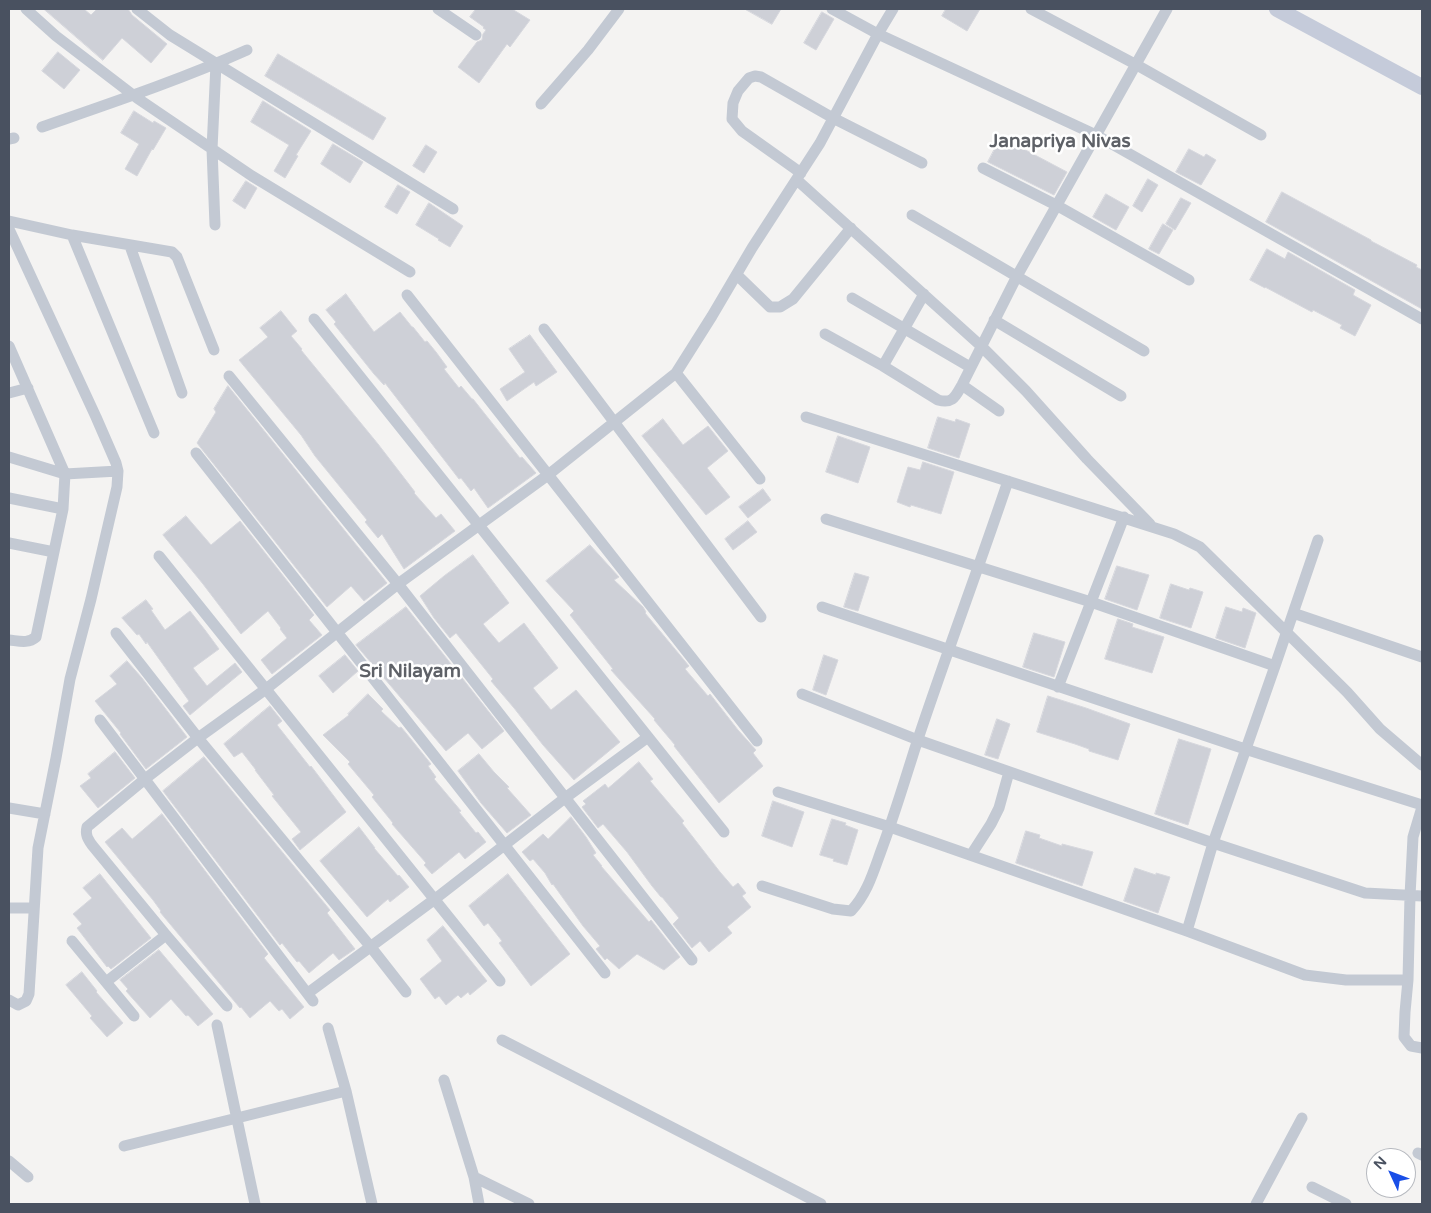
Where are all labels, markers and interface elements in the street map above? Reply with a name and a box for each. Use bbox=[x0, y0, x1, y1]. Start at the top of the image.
district label: Janapriya Nivas bbox=[989, 131, 1131, 153]
district label: Sri Nilayam bbox=[359, 661, 461, 683]
north arrow bbox=[1366, 1148, 1416, 1198]
text: N bbox=[1370, 1153, 1390, 1173]

